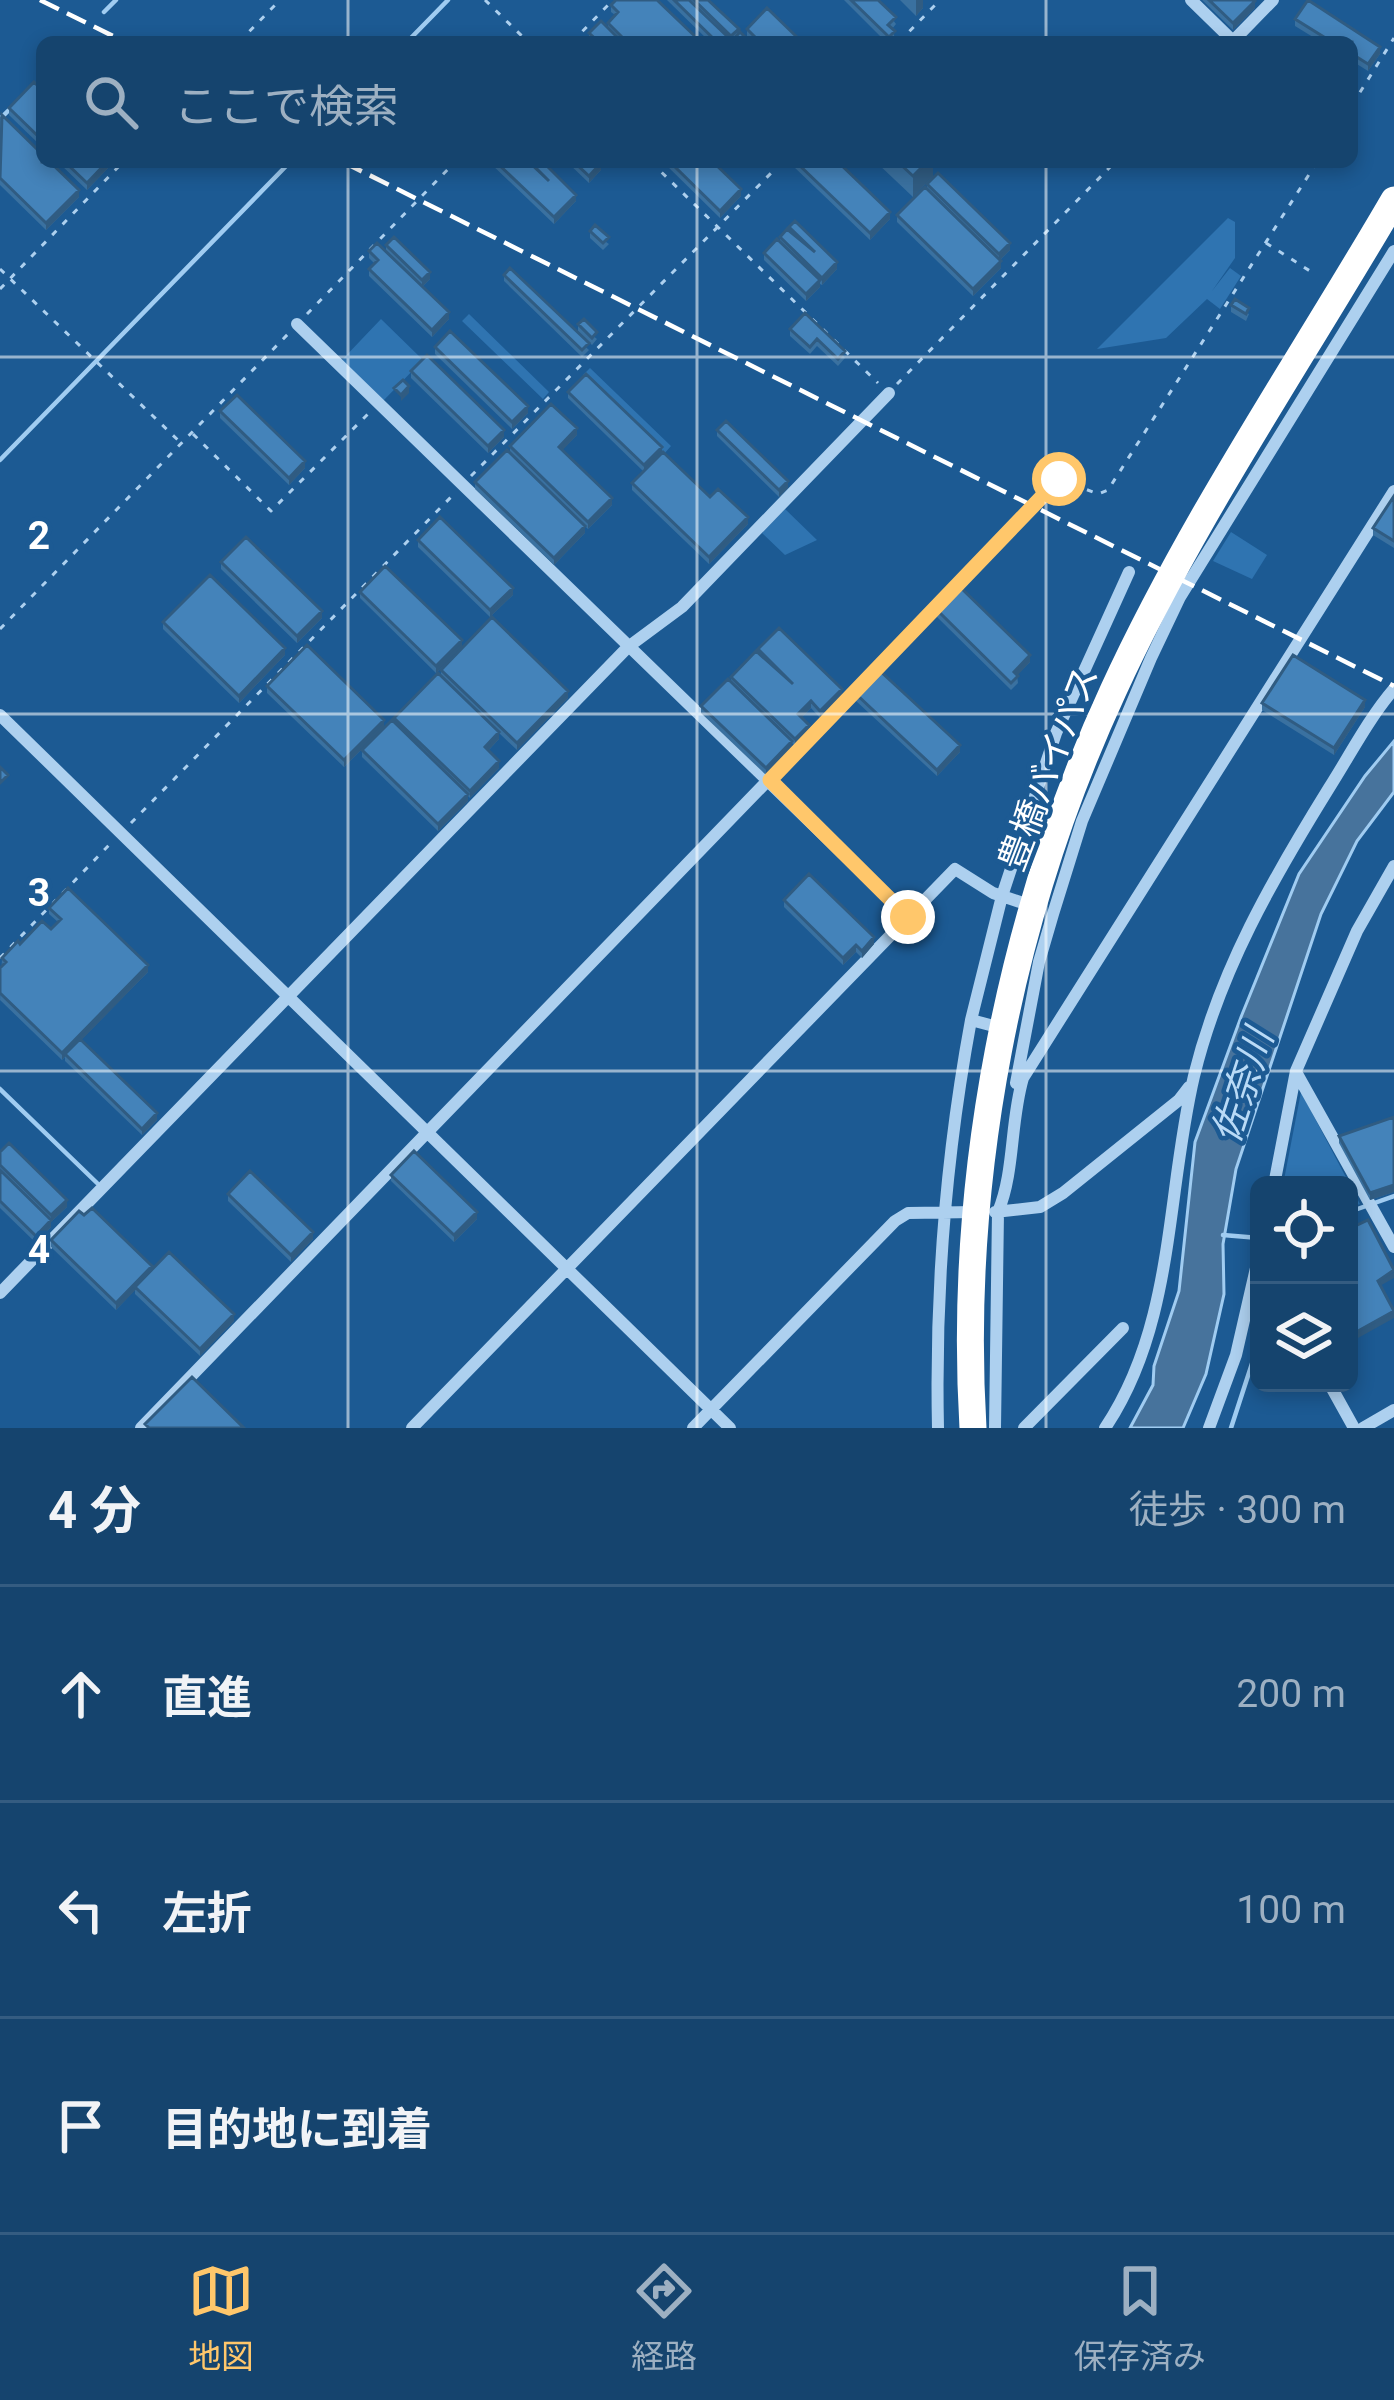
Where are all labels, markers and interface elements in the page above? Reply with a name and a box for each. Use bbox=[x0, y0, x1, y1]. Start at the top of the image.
search box bbox=[36, 36, 1358, 168]
icon: search bbox=[78, 69, 144, 135]
text: ここで検索 bbox=[174, 80, 399, 133]
route start bbox=[1032, 452, 1086, 506]
text: 2 bbox=[28, 513, 50, 559]
street label: 豊橋バイパス bbox=[991, 660, 1107, 876]
text: 3 bbox=[28, 870, 50, 916]
route end bbox=[881, 890, 935, 944]
water label: 佐奈川 bbox=[1203, 1020, 1284, 1149]
map controls bbox=[1250, 1176, 1358, 1392]
button: locate bbox=[1250, 1176, 1358, 1284]
text: 4 bbox=[28, 1227, 50, 1273]
button: layers bbox=[1250, 1284, 1358, 1392]
text: 4 分 bbox=[48, 1481, 141, 1540]
text: 徒歩 · 300 m bbox=[1129, 1487, 1346, 1533]
icon: ahead bbox=[48, 1661, 114, 1727]
text: 直進 bbox=[162, 1671, 252, 1724]
text: 200 m bbox=[1236, 1671, 1346, 1717]
icon: left bbox=[48, 1877, 114, 1943]
text: 左折 bbox=[162, 1887, 252, 1940]
text: 100 m bbox=[1236, 1887, 1346, 1933]
icon: arrive bbox=[48, 2093, 114, 2159]
text: 目的地に到着 bbox=[162, 2103, 432, 2156]
tab: 地図 bbox=[188, 2258, 254, 2378]
tab: 経路 bbox=[631, 2258, 697, 2378]
tab: 保存済み bbox=[1074, 2258, 1206, 2378]

